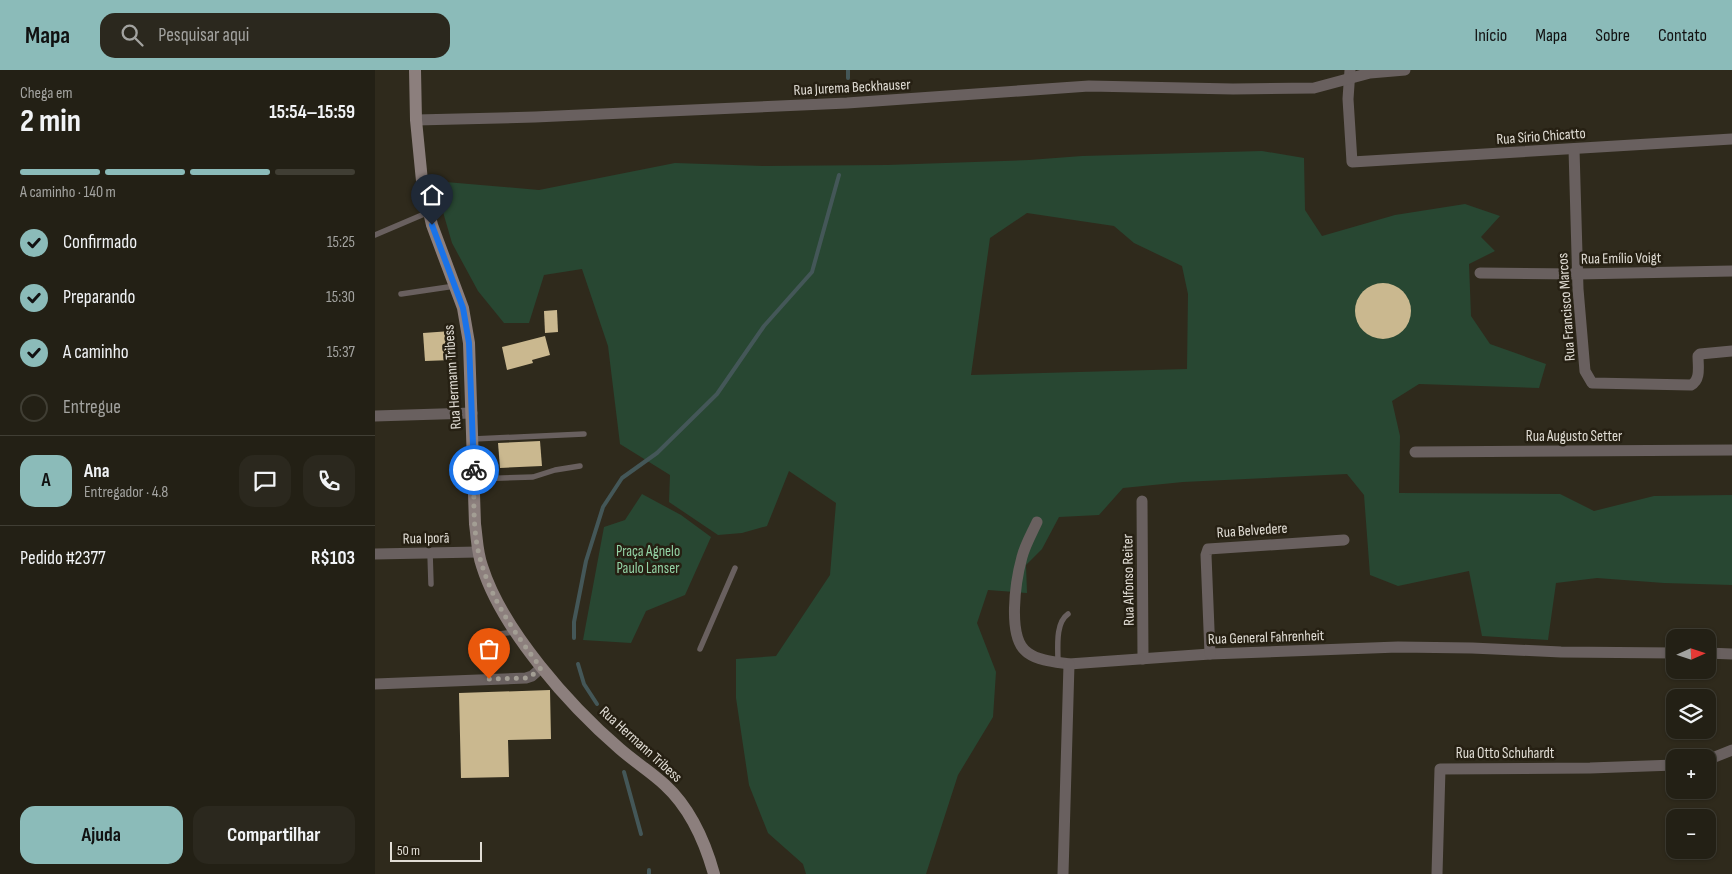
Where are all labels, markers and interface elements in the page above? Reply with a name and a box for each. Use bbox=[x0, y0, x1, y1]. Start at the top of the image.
search box bbox=[100, 13, 450, 58]
text: Mapa bbox=[25, 21, 70, 50]
icon: search bbox=[118, 21, 146, 49]
text: Pesquisar aqui bbox=[158, 24, 249, 47]
text: Início bbox=[1475, 25, 1507, 46]
text: Mapa bbox=[1535, 25, 1567, 46]
text: Sobre bbox=[1595, 25, 1630, 46]
text: Contato bbox=[1658, 25, 1707, 46]
street label: Rua Jurema Beckhauser bbox=[793, 75, 912, 100]
text: Chega em bbox=[20, 84, 73, 103]
text: 15:54–15:59 bbox=[269, 101, 355, 124]
text: 2 min bbox=[20, 102, 81, 141]
street label: Rua Sírio Chicatto bbox=[1496, 124, 1586, 149]
pin bbox=[411, 174, 453, 225]
icon: home bbox=[418, 181, 446, 209]
text: A caminho · 140 m bbox=[20, 183, 116, 202]
icon: check bbox=[20, 229, 48, 257]
text: Confirmado bbox=[63, 231, 137, 254]
text: 15:25 bbox=[327, 233, 355, 252]
street label: Rua Emílio Voigt bbox=[1581, 248, 1662, 269]
street label: Rua Francisco Marcos bbox=[1553, 252, 1580, 362]
icon: check bbox=[20, 284, 48, 312]
text: Preparando bbox=[63, 286, 135, 309]
text: 15:30 bbox=[326, 288, 355, 307]
street label: Rua Hermann Tribess bbox=[439, 324, 466, 430]
icon: check bbox=[20, 339, 48, 367]
text: A caminho bbox=[63, 341, 129, 364]
text: 15:37 bbox=[327, 343, 355, 362]
text: Entregue bbox=[63, 396, 121, 419]
street label: Rua Augusto Setter bbox=[1526, 427, 1623, 446]
courier bbox=[449, 445, 499, 495]
button: chat bbox=[239, 455, 291, 507]
button: phone bbox=[303, 455, 355, 507]
icon: bike bbox=[460, 456, 488, 484]
text: Ana bbox=[84, 460, 110, 483]
text: A bbox=[41, 469, 51, 492]
text: Entregador · 4.8 bbox=[84, 483, 168, 502]
street label: Rua Belvedere bbox=[1216, 519, 1288, 542]
street label: Rua Iporã bbox=[403, 529, 450, 548]
street label: Rua Alfonso Reiter bbox=[1118, 533, 1139, 626]
park label: Praça Agnelo Paulo Lanser bbox=[616, 542, 680, 578]
text: Pedido #2377 bbox=[20, 547, 106, 570]
text: R$103 bbox=[311, 547, 355, 570]
street label: Rua General Fahrenheit bbox=[1208, 626, 1325, 649]
pin bbox=[468, 628, 510, 679]
north arrow bbox=[1666, 629, 1716, 679]
map controls bbox=[1666, 629, 1716, 859]
icon: bag bbox=[475, 635, 503, 663]
button: layers bbox=[1666, 689, 1716, 739]
street label: Rua Hermann Tribess bbox=[595, 702, 686, 787]
street label: Rua Otto Schuhardt bbox=[1456, 744, 1555, 763]
button: + bbox=[1666, 749, 1716, 799]
button: Ajuda bbox=[20, 806, 183, 864]
button: Compartilhar bbox=[193, 806, 355, 864]
button: − bbox=[1666, 809, 1716, 859]
scale bar bbox=[390, 839, 483, 862]
text: 50 m bbox=[397, 842, 420, 859]

